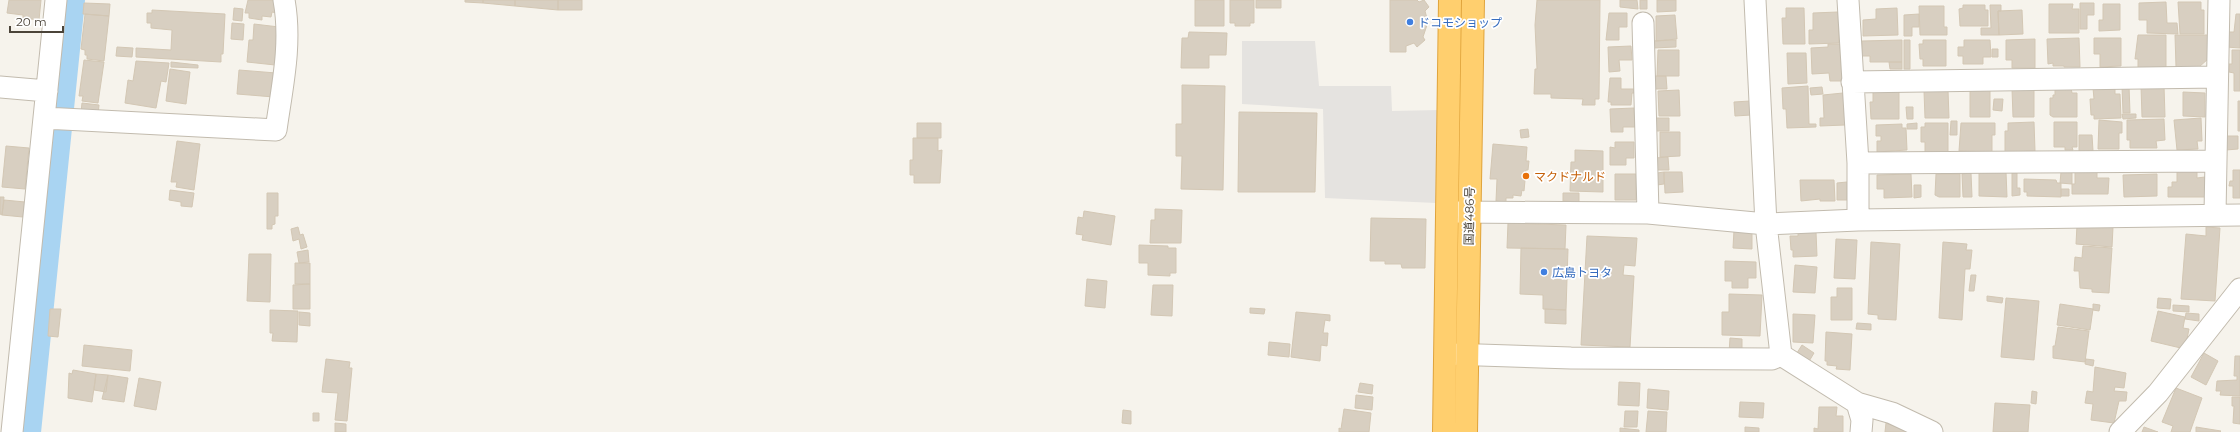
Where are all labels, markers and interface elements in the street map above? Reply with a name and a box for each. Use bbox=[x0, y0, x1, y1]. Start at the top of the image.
scale bar bbox=[10, 8, 63, 34]
text: 20 m bbox=[16, 14, 47, 29]
place label: ドコモショップ bbox=[1418, 15, 1502, 30]
marker: ドコモショップ bbox=[1405, 17, 1415, 27]
place label: マクドナルド bbox=[1534, 169, 1606, 184]
marker: マクドナルド bbox=[1521, 171, 1531, 181]
street label: 国道486号 bbox=[1461, 186, 1477, 246]
place label: 広島トヨタ bbox=[1552, 265, 1612, 280]
marker: 広島トヨタ bbox=[1539, 267, 1549, 277]

